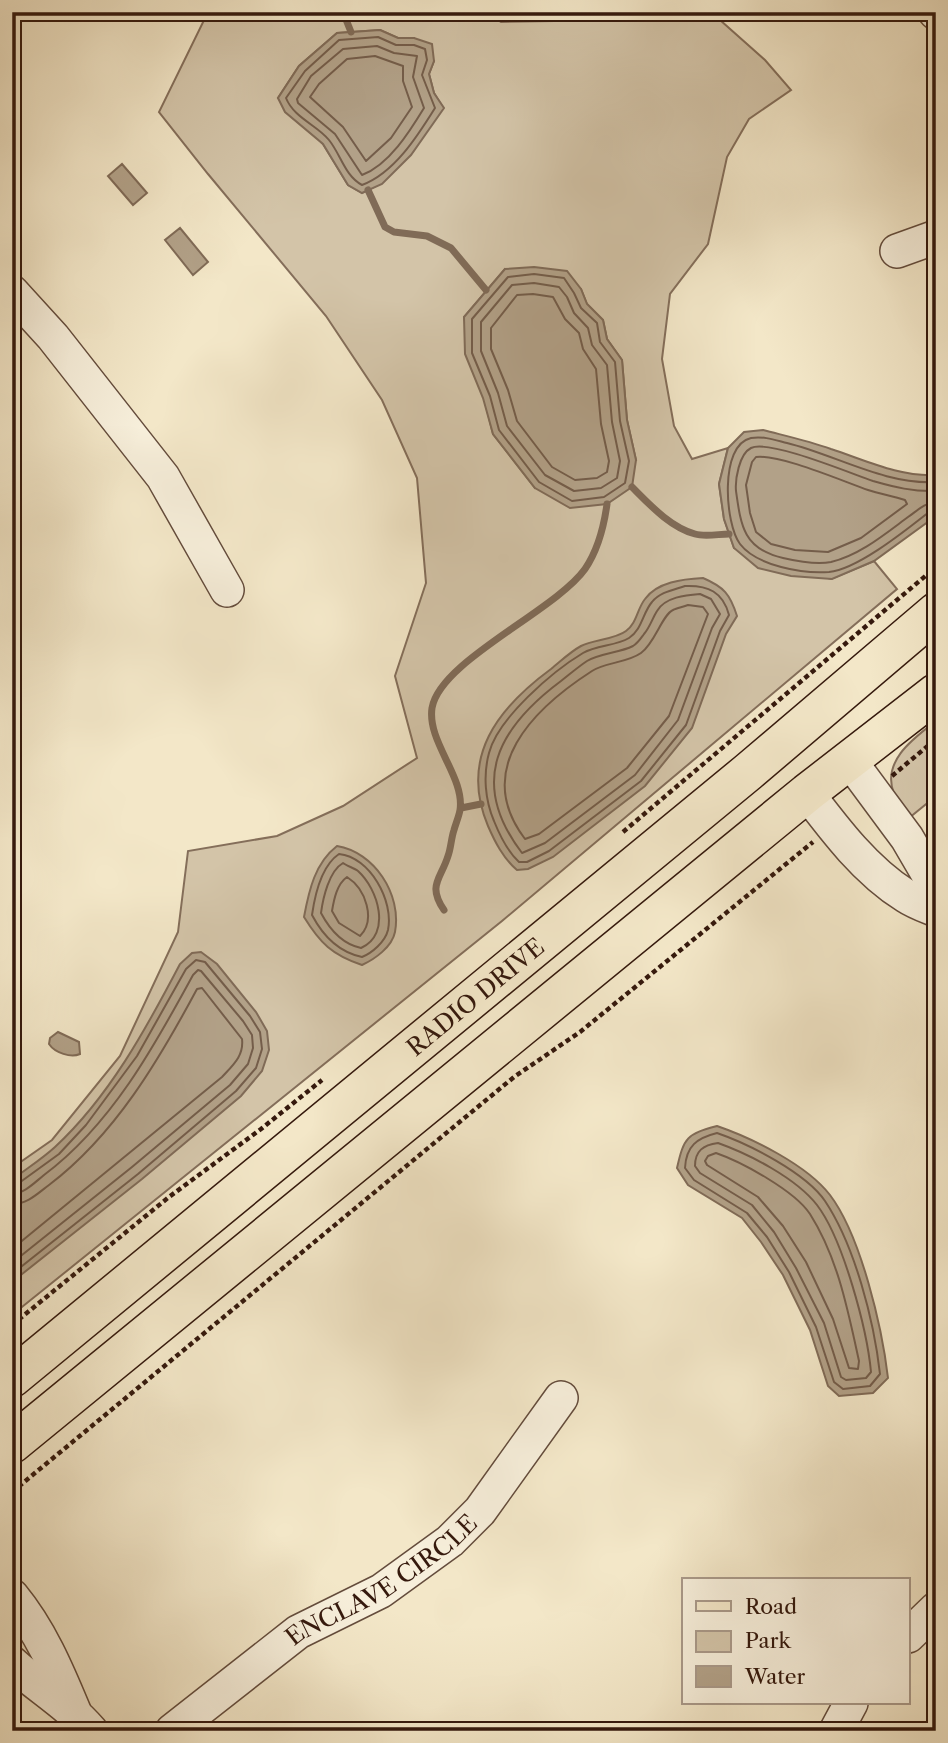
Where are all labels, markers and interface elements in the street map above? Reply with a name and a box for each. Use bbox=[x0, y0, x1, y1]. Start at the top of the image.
street label: RADIO DRIVE bbox=[401, 932, 550, 1062]
street label: ENCLAVE CIRCLE bbox=[279, 1508, 483, 1651]
legend bbox=[682, 1578, 909, 1704]
text: Road bbox=[745, 1594, 797, 1619]
text: Park bbox=[745, 1628, 791, 1653]
text: Water bbox=[744, 1664, 805, 1689]

